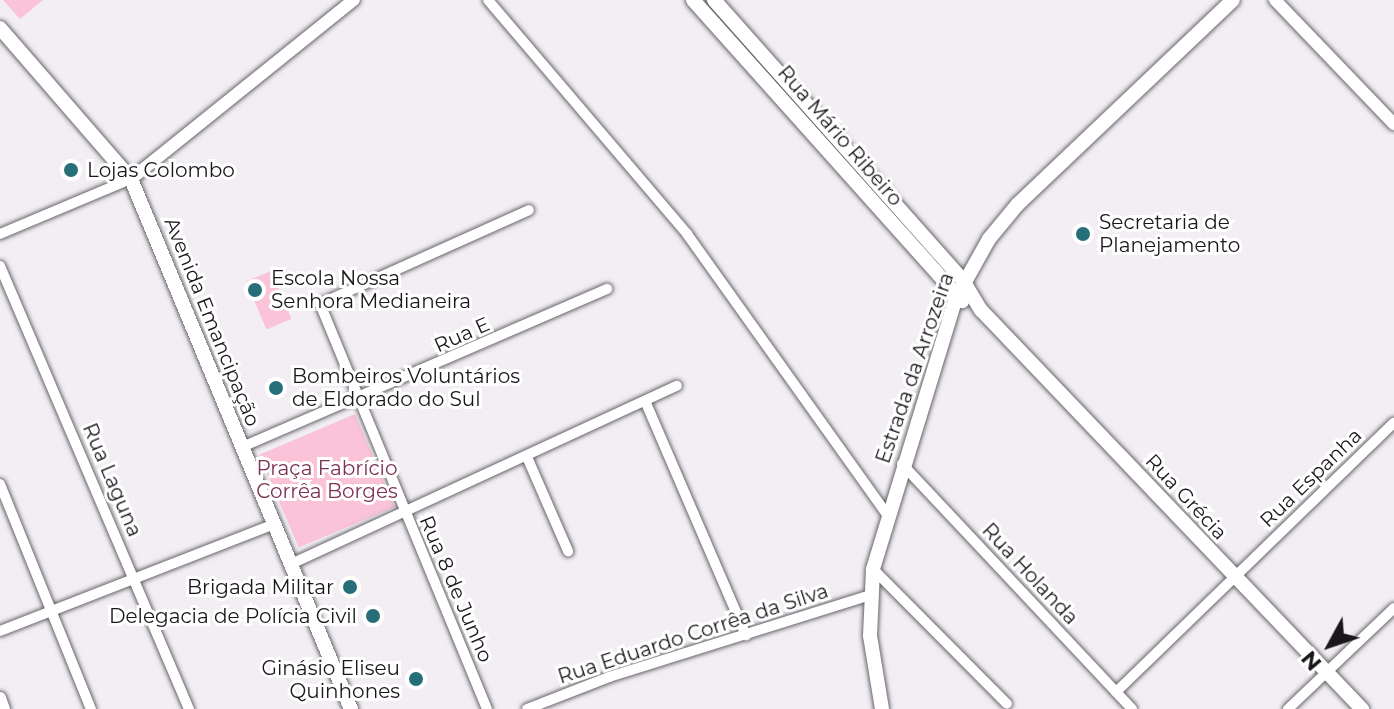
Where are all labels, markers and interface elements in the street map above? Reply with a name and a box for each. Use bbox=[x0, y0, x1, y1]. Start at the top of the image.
street label: Rua Mário Ribeiro bbox=[773, 61, 907, 211]
place label: Lojas Colombo bbox=[87, 158, 235, 182]
marker: Lojas Colombo bbox=[62, 161, 80, 179]
place label: Secretaria de Planejamento bbox=[1099, 210, 1240, 257]
street label: Avenida Emancipação bbox=[159, 214, 265, 430]
marker: Secretaria de Planejamento bbox=[1074, 225, 1092, 243]
place label: Escola Nossa Senhora Medianeira bbox=[271, 266, 471, 313]
street label: Estrada da Arrozeira bbox=[871, 269, 959, 467]
marker: Escola Nossa Senhora Medianeira bbox=[246, 281, 264, 299]
street label: Rua E bbox=[430, 312, 494, 358]
place label: Bombeiros Voluntários de Eldorado do Sul bbox=[292, 364, 520, 411]
marker: Bombeiros Voluntários de Eldorado do Sul bbox=[267, 379, 285, 397]
street label: Rua Laguna bbox=[77, 420, 147, 540]
street label: Rua Espanha bbox=[1255, 424, 1367, 532]
street label: Rua Grécia bbox=[1140, 449, 1232, 545]
park label: Praça Fabrício Corrêa Borges bbox=[256, 457, 398, 504]
street label: Rua 8 de Junho bbox=[414, 512, 498, 666]
street label: Rua Holanda bbox=[977, 518, 1083, 630]
place label: Brigada Militar bbox=[187, 575, 334, 599]
marker: Brigada Militar bbox=[341, 578, 359, 596]
street label: Rua Eduardo Corrêa da Silva bbox=[555, 579, 831, 689]
place label: Delegacia de Polícia Civil bbox=[109, 604, 357, 628]
north arrow bbox=[1290, 605, 1370, 685]
marker: Delegacia de Polícia Civil bbox=[364, 607, 382, 625]
text: N bbox=[1295, 645, 1327, 676]
place label: Ginásio Eliseu Quinhones bbox=[262, 656, 400, 703]
marker: Ginásio Eliseu Quinhones bbox=[407, 670, 425, 688]

